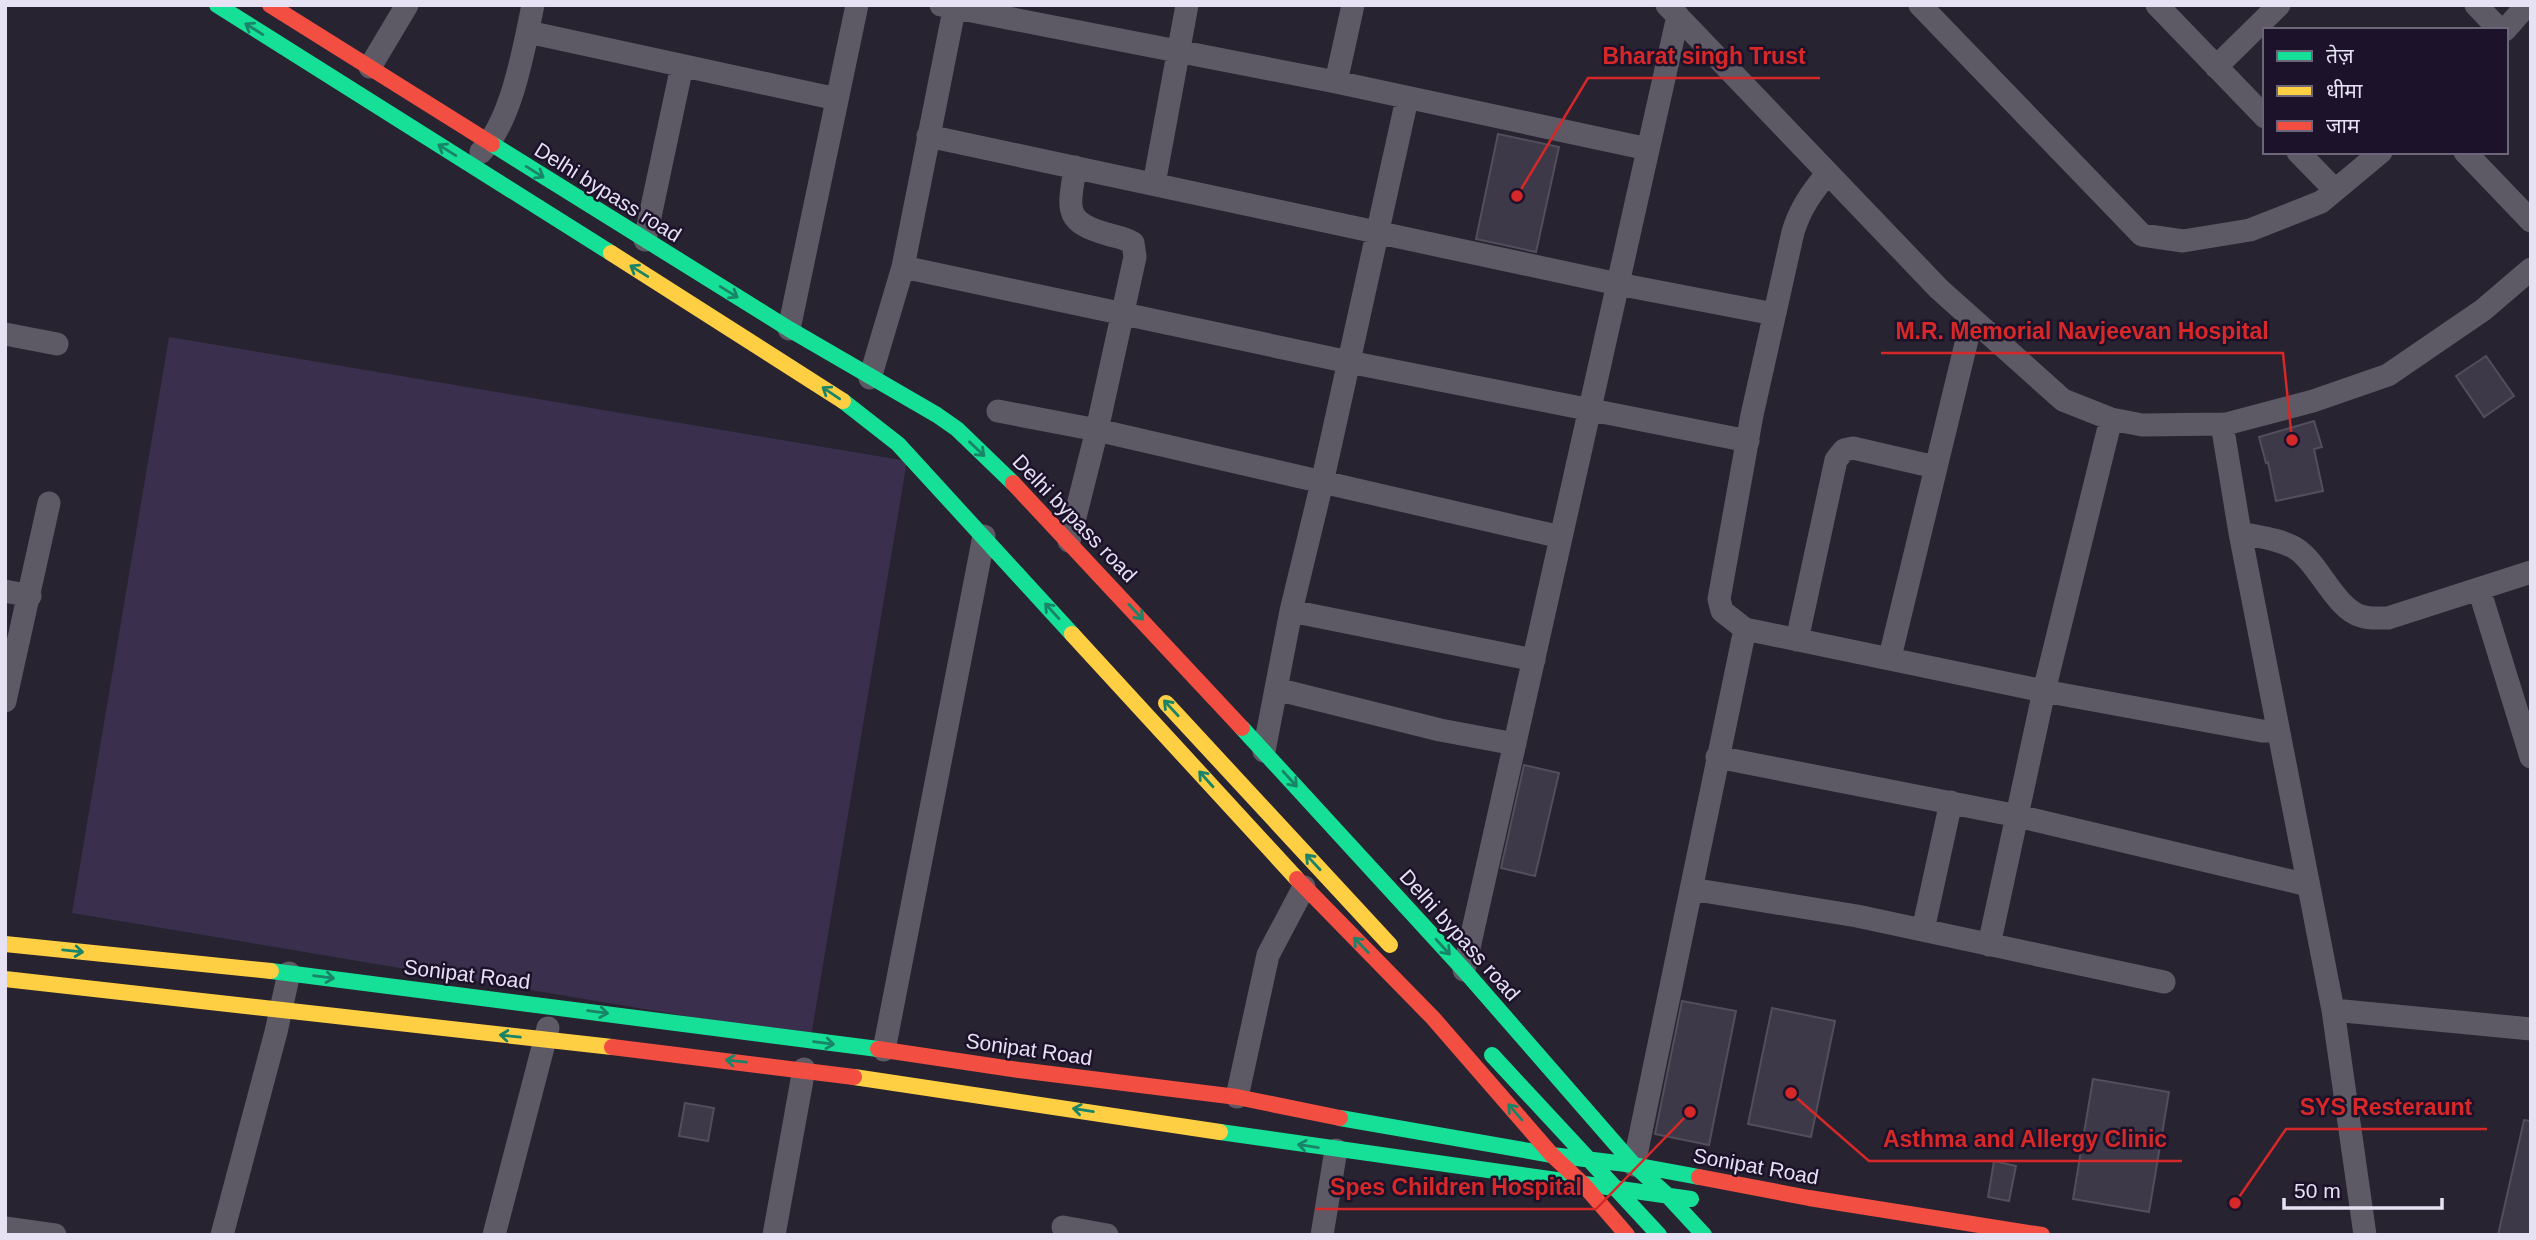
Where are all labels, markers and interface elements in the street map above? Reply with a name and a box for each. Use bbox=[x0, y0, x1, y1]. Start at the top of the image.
one-way arrow bbox=[245, 21, 265, 35]
legend bbox=[2263, 28, 2508, 154]
callout: Bharat singh Trust bbox=[1588, 34, 1820, 78]
text: Bharat singh Trust bbox=[1602, 43, 1806, 69]
text: तेज़ bbox=[2326, 44, 2354, 67]
text: धीमा bbox=[2326, 79, 2363, 102]
text: जाम bbox=[2326, 114, 2360, 137]
street label: Delhi bypass road bbox=[531, 138, 685, 246]
one-way arrow bbox=[437, 142, 457, 156]
one-way arrow bbox=[525, 165, 545, 179]
one-way arrow bbox=[630, 264, 650, 278]
one-way arrow bbox=[718, 285, 738, 299]
callout: M.R. Memorial Navjeevan Hospital bbox=[1881, 309, 2283, 353]
text: M.R. Memorial Navjeevan Hospital bbox=[1895, 318, 2269, 344]
one-way arrow bbox=[822, 386, 842, 400]
one-way arrow bbox=[968, 440, 985, 457]
street label: Delhi bypass road bbox=[1008, 450, 1142, 586]
one-way arrow bbox=[1044, 603, 1061, 620]
one-way arrow bbox=[1127, 603, 1144, 620]
one-way arrow bbox=[1162, 700, 1179, 717]
one-way arrow bbox=[1282, 770, 1298, 788]
one-way arrow bbox=[1197, 771, 1214, 788]
one-way arrow bbox=[1305, 853, 1321, 871]
street label: Delhi bypass road bbox=[1395, 865, 1525, 1005]
one-way arrow bbox=[1353, 937, 1370, 954]
one-way arrow bbox=[1435, 938, 1451, 956]
one-way arrow bbox=[61, 945, 84, 958]
street label: Sonipat Road bbox=[402, 955, 532, 993]
one-way arrow bbox=[312, 971, 335, 984]
one-way arrow bbox=[586, 1006, 609, 1019]
one-way arrow bbox=[500, 1029, 522, 1042]
street label: Sonipat Road bbox=[964, 1029, 1094, 1069]
one-way arrow bbox=[812, 1036, 834, 1049]
one-way arrow bbox=[726, 1054, 748, 1067]
callout: SYS Resteraunt bbox=[2286, 1085, 2487, 1129]
text: SYS Resteraunt bbox=[2300, 1094, 2473, 1120]
one-way arrow bbox=[1072, 1103, 1095, 1116]
one-way arrow bbox=[1507, 1104, 1523, 1122]
callout: Asthma and Allergy Clinic bbox=[1869, 1117, 2182, 1161]
text: Asthma and Allergy Clinic bbox=[1883, 1126, 2167, 1152]
one-way arrow bbox=[1297, 1139, 1320, 1152]
street label: Sonipat Road bbox=[1691, 1144, 1821, 1188]
callout: Spes Children Hospital bbox=[1316, 1165, 1596, 1209]
scale bar bbox=[2284, 1166, 2442, 1210]
text: Spes Children Hospital bbox=[1330, 1174, 1582, 1200]
text: 50 m bbox=[2294, 1179, 2341, 1202]

